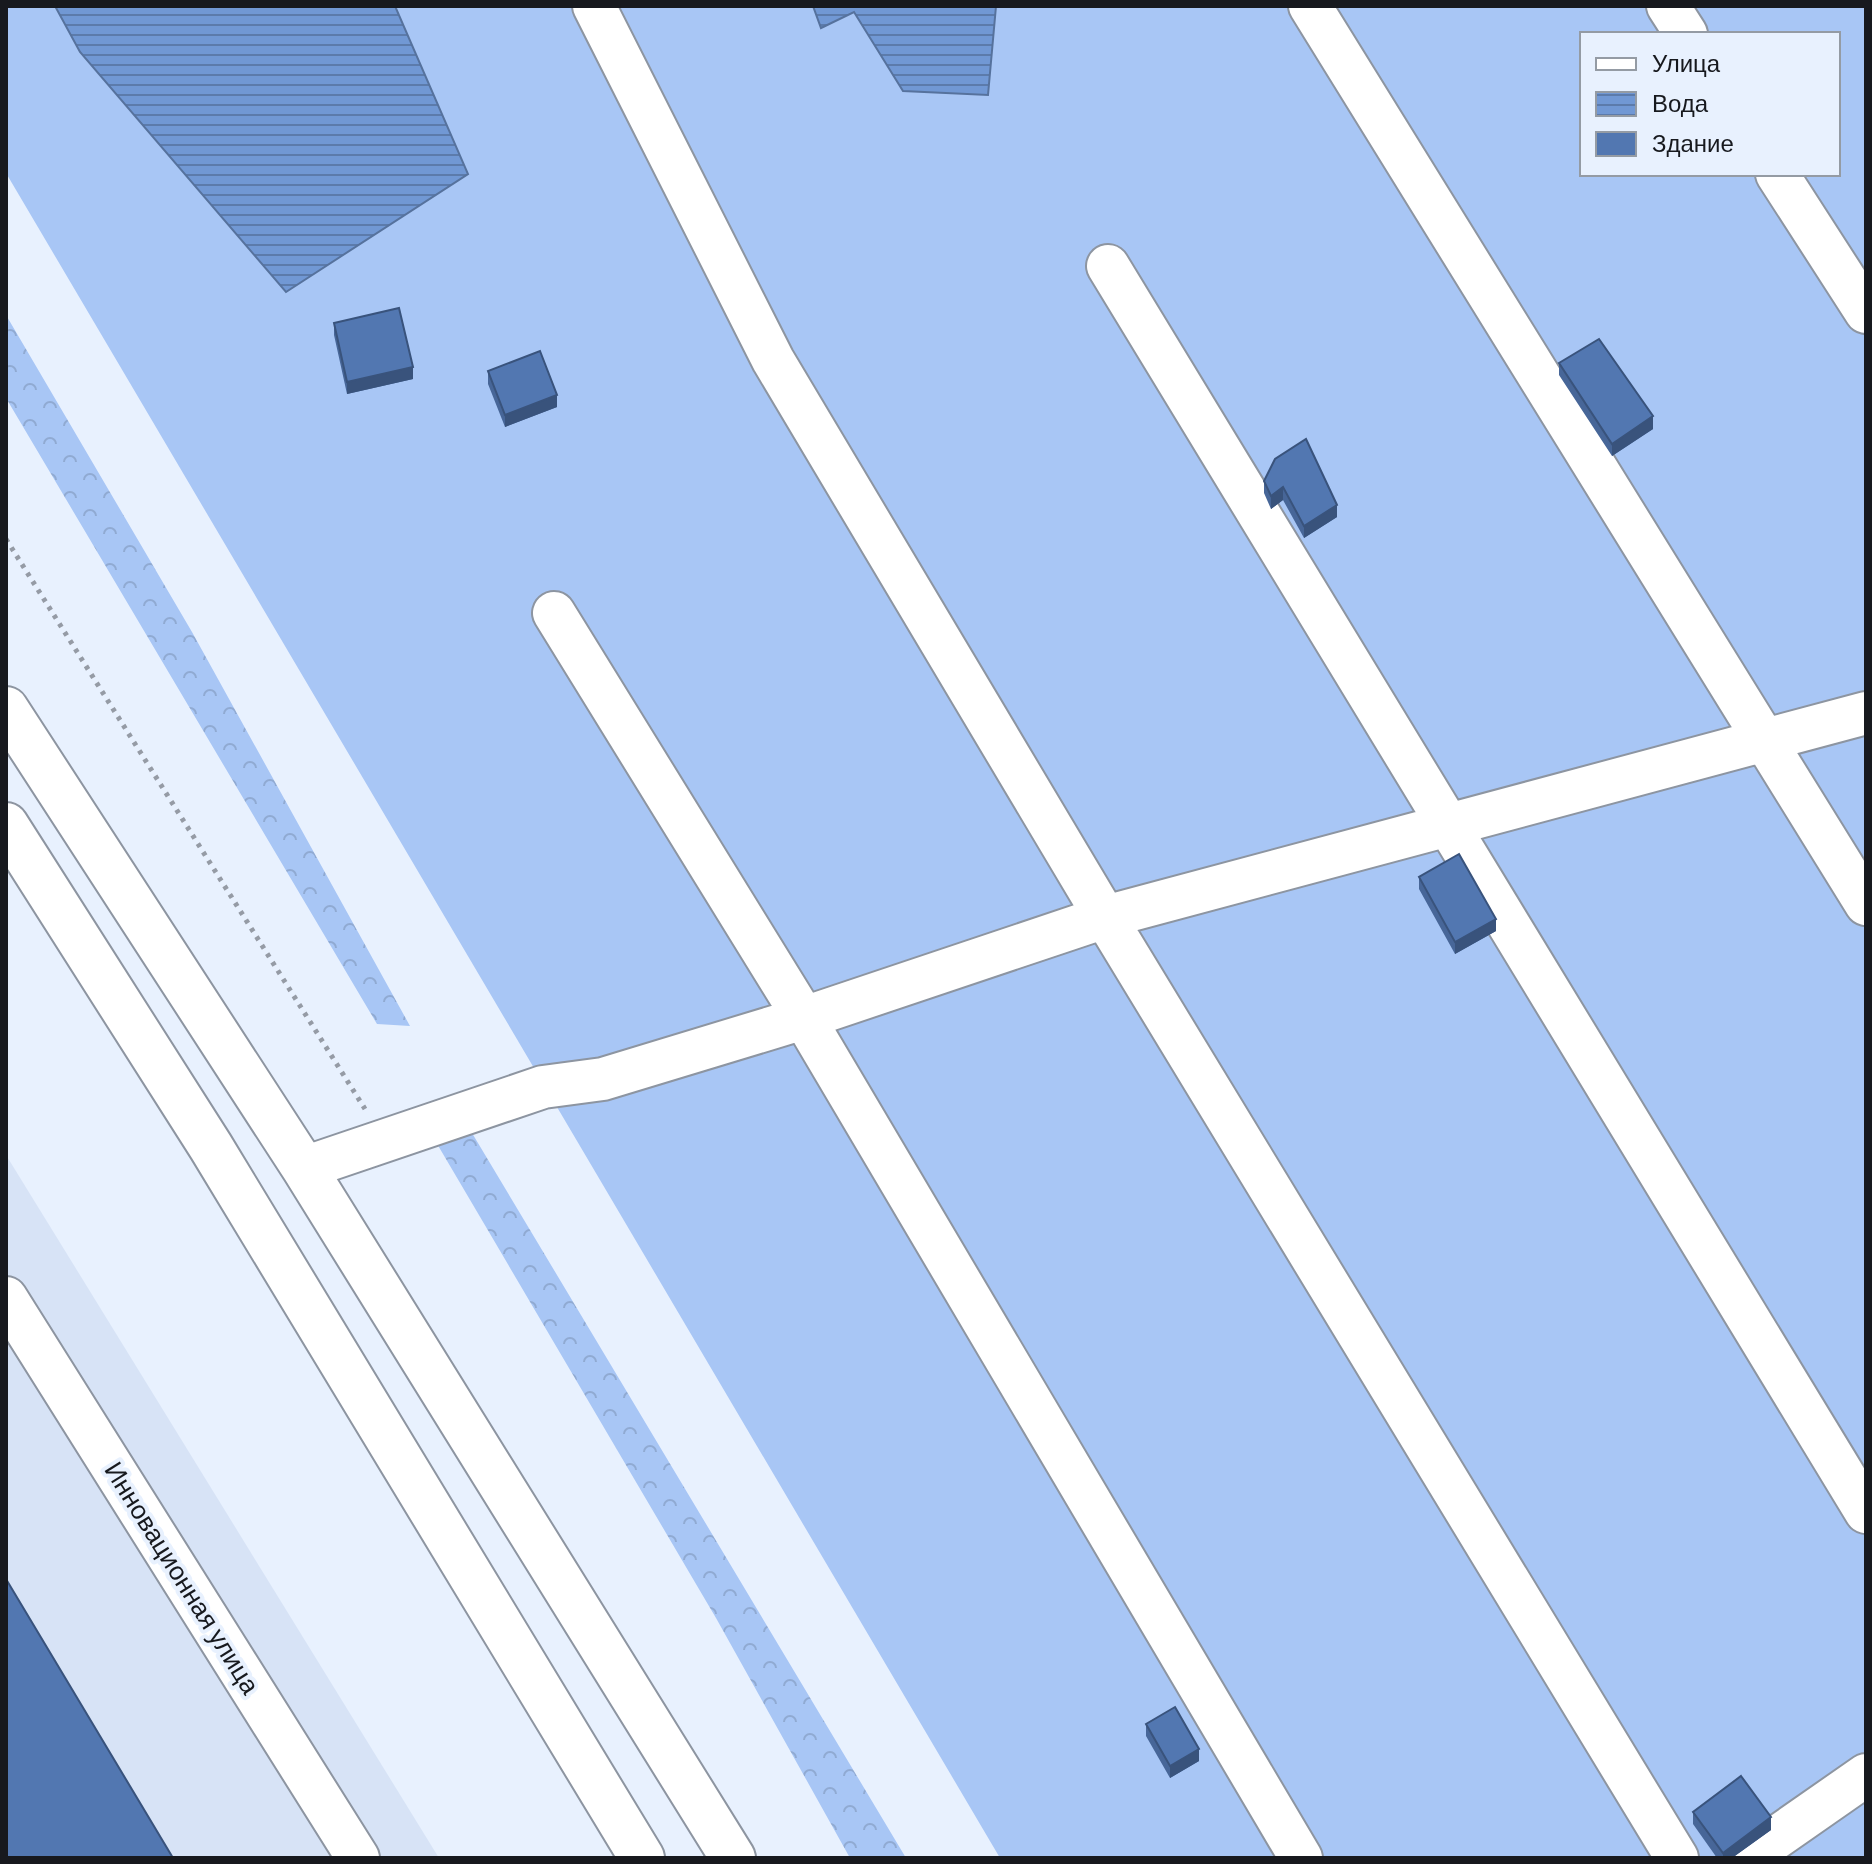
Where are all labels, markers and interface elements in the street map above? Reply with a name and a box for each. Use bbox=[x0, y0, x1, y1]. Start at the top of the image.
legend bbox=[1580, 32, 1840, 176]
text: Улица bbox=[1652, 48, 1721, 77]
text: Вода bbox=[1652, 88, 1709, 117]
text: Здание bbox=[1652, 128, 1734, 157]
street label: Инновационная улица bbox=[99, 1455, 268, 1699]

